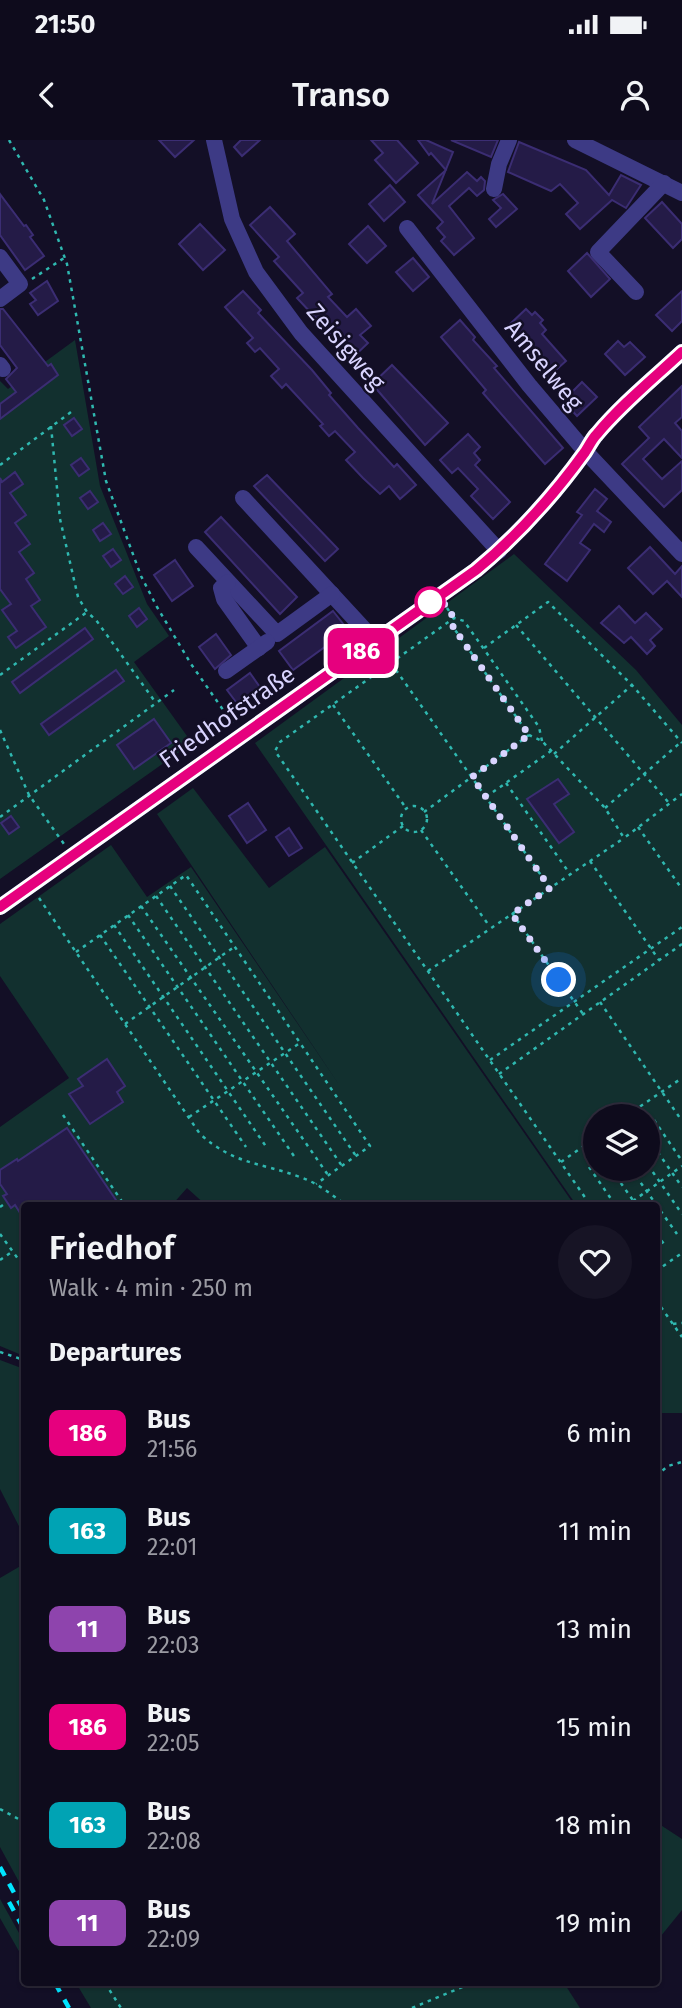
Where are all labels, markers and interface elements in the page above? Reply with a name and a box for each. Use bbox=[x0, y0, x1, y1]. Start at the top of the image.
text: 21:50 bbox=[35, 9, 96, 40]
icon: back bbox=[28, 76, 66, 114]
text: Transo bbox=[292, 76, 390, 114]
icon: person bbox=[616, 76, 654, 114]
street label: Zeisigweg bbox=[301, 298, 391, 396]
street label: Amselweg bbox=[499, 314, 589, 416]
unlabelled marker bbox=[415, 587, 445, 617]
line badge: 186 bbox=[321, 628, 401, 674]
text: 186 bbox=[342, 637, 380, 665]
street label: Friedhofstraße bbox=[154, 660, 300, 774]
your location bbox=[541, 962, 576, 997]
map controls bbox=[583, 1104, 660, 1181]
button: layers bbox=[583, 1104, 660, 1181]
button: heart bbox=[558, 1225, 632, 1299]
text: Friedhof bbox=[49, 1228, 174, 1268]
text: Walk · 4 min · 250 m bbox=[49, 1274, 253, 1302]
text: Departures bbox=[49, 1337, 182, 1368]
text: Bus bbox=[147, 1404, 190, 1435]
text: 6 min bbox=[566, 1418, 632, 1449]
text: 186 bbox=[68, 1419, 107, 1447]
text: 21:56 bbox=[147, 1435, 197, 1463]
text: Bus bbox=[147, 1502, 190, 1533]
text: 11 min bbox=[558, 1516, 632, 1547]
text: 163 bbox=[69, 1517, 106, 1545]
text: 22:01 bbox=[147, 1533, 198, 1561]
text: Bus bbox=[147, 1600, 190, 1631]
text: 13 min bbox=[556, 1614, 632, 1645]
text: 11 bbox=[77, 1615, 98, 1643]
text: 22:03 bbox=[147, 1631, 199, 1659]
text: Bus bbox=[147, 1698, 190, 1729]
text: 15 min bbox=[556, 1712, 632, 1743]
text: 186 bbox=[68, 1713, 107, 1741]
text: 22:05 bbox=[147, 1729, 200, 1757]
text: Bus bbox=[147, 1796, 190, 1827]
text: 18 min bbox=[555, 1810, 632, 1841]
text: 163 bbox=[69, 1811, 106, 1839]
text: 22:08 bbox=[147, 1827, 201, 1855]
text: Bus bbox=[147, 1894, 190, 1925]
text: 19 min bbox=[555, 1908, 632, 1939]
text: 11 bbox=[77, 1909, 98, 1937]
text: 22:09 bbox=[147, 1925, 200, 1953]

